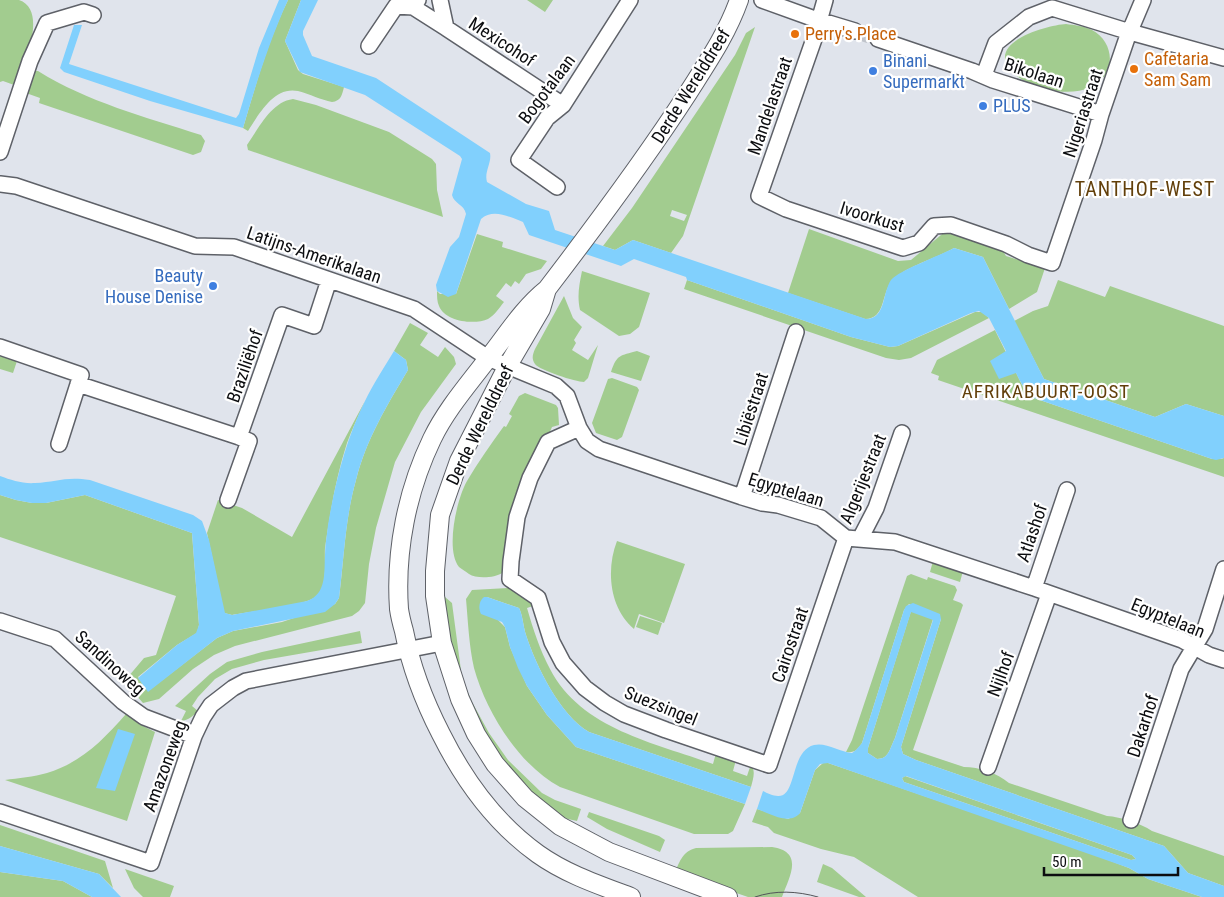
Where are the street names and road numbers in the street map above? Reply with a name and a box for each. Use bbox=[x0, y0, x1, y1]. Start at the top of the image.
street label: Mexicohof bbox=[465, 12, 540, 71]
street label: Derde Werelddreef bbox=[647, 24, 734, 147]
street label: Bogotalaan bbox=[514, 50, 579, 127]
street label: Bikolaan bbox=[1002, 53, 1067, 92]
street label: Mandelastraat bbox=[743, 54, 796, 158]
street label: Nigeriastraat bbox=[1058, 66, 1107, 160]
street label: Ivoorkust bbox=[838, 197, 907, 236]
street label: Latijns-Amerikalaan bbox=[244, 222, 384, 287]
street label: Braziliëhof bbox=[222, 326, 267, 405]
street label: Derde Werelddreef bbox=[441, 361, 518, 488]
street label: Libiëstraat bbox=[729, 370, 772, 448]
street label: Algerijestraat bbox=[835, 431, 890, 527]
street label: Egyptelaan bbox=[746, 468, 826, 511]
street label: Atlashof bbox=[1012, 501, 1051, 565]
street label: Egyptelaan bbox=[1128, 593, 1208, 642]
street label: Cairostraat bbox=[767, 604, 812, 685]
street label: Sandinoweg bbox=[71, 626, 150, 699]
street label: Nijlhof bbox=[983, 648, 1019, 699]
street label: Suezsingel bbox=[622, 681, 701, 730]
street label: Dakarhof bbox=[1123, 692, 1163, 760]
street label: Amazoneweg bbox=[138, 717, 191, 814]

